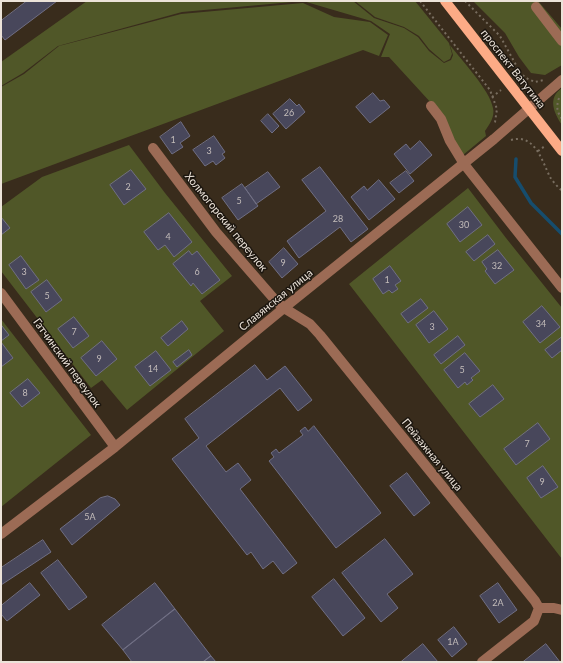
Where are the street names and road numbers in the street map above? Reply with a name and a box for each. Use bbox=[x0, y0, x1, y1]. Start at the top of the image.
street label: проспект Ватутина bbox=[478, 27, 548, 111]
street label: Холмогорский переулок bbox=[182, 170, 270, 274]
street label: Славянская улица bbox=[236, 266, 316, 334]
street label: Гатчинский переулок bbox=[30, 316, 104, 410]
street label: Пейзажная улица bbox=[399, 416, 465, 494]

